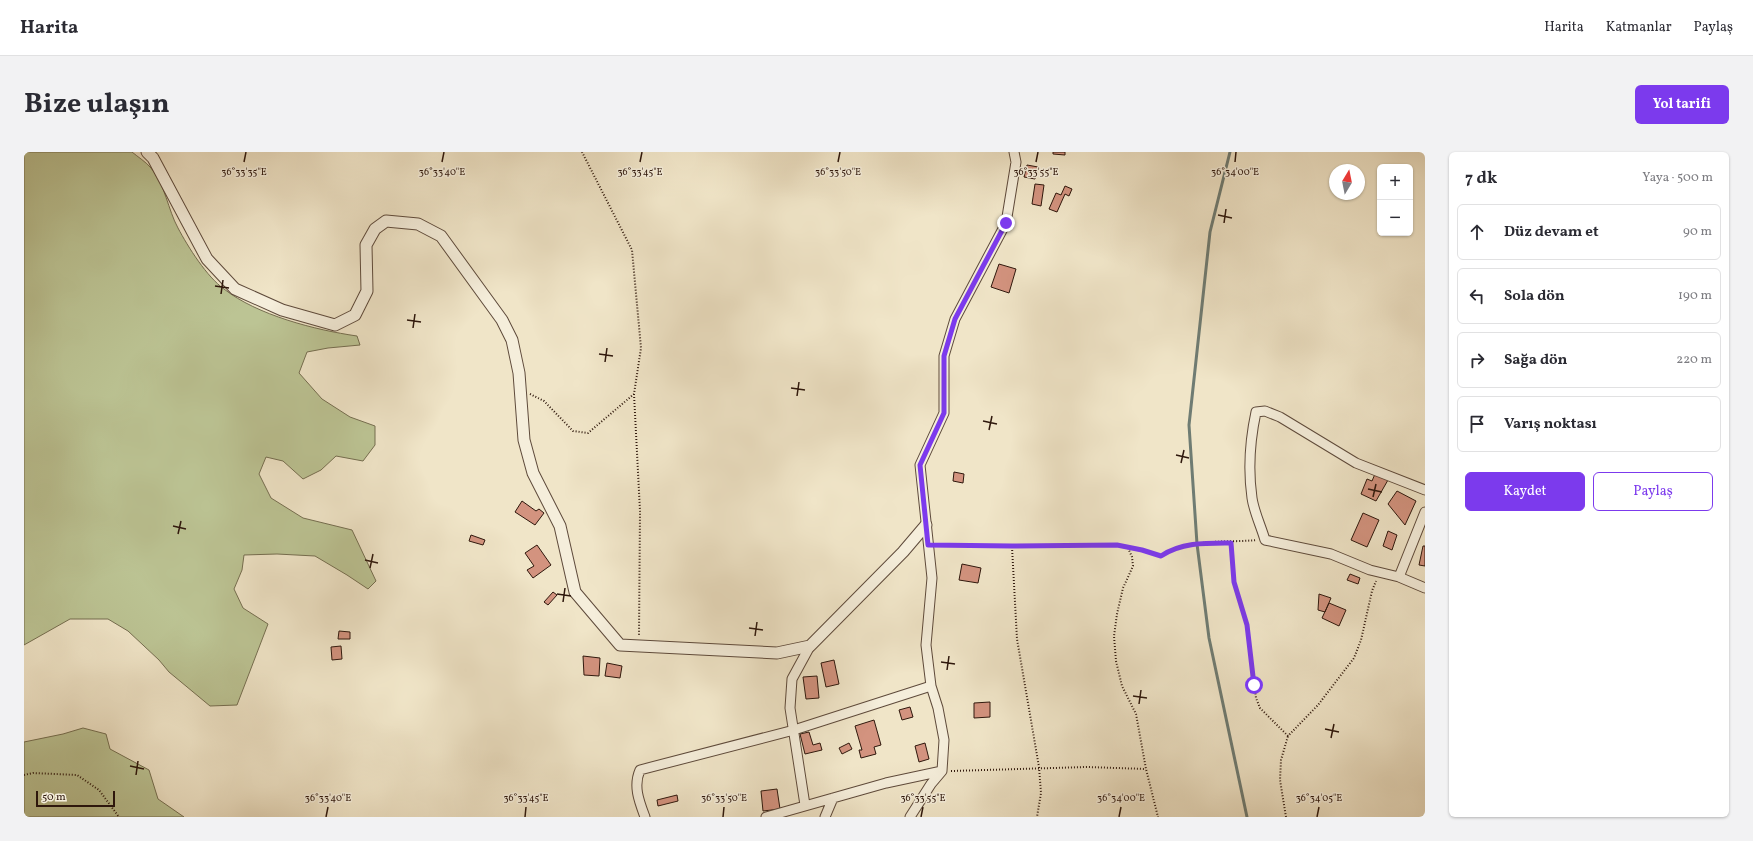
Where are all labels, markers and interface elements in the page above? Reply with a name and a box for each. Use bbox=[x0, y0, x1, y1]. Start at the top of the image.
text: Harita bbox=[20, 15, 78, 41]
text: Harita bbox=[1544, 18, 1584, 37]
text: Katmanlar bbox=[1606, 18, 1672, 37]
text: Paylaş bbox=[1694, 18, 1733, 37]
text: Bize ulaşın bbox=[24, 85, 170, 124]
button: Yol tarifi bbox=[1635, 85, 1729, 124]
north arrow bbox=[1329, 164, 1365, 200]
map controls bbox=[1377, 164, 1413, 236]
button: + bbox=[1377, 164, 1413, 200]
text: 36°33'35"E bbox=[221, 165, 267, 179]
text: 36°33'40"E bbox=[419, 165, 465, 179]
text: 36°33'45"E bbox=[617, 165, 663, 179]
text: 36°33'50"E bbox=[815, 165, 861, 179]
text: 36°33'55"E bbox=[1013, 165, 1059, 179]
text: 36°34'00"E bbox=[1211, 165, 1259, 179]
text: 7 dk bbox=[1465, 167, 1497, 190]
text: Yaya · 500 m bbox=[1642, 169, 1713, 187]
button: − bbox=[1377, 200, 1413, 236]
route end bbox=[997, 214, 1015, 232]
icon: ahead bbox=[1466, 221, 1488, 243]
text: Düz devam et bbox=[1504, 222, 1599, 243]
text: 90 m bbox=[1683, 223, 1712, 241]
icon: left bbox=[1466, 285, 1488, 307]
text: Sola dön bbox=[1504, 286, 1565, 307]
text: 190 m bbox=[1678, 287, 1712, 305]
icon: right bbox=[1466, 349, 1488, 371]
text: Sağa dön bbox=[1504, 350, 1568, 371]
text: 220 m bbox=[1676, 351, 1712, 369]
icon: arrive bbox=[1466, 413, 1488, 435]
text: Varış noktası bbox=[1504, 414, 1597, 435]
button: Kaydet bbox=[1465, 472, 1585, 511]
button: Paylaş bbox=[1593, 472, 1713, 511]
route start bbox=[1245, 676, 1263, 694]
scale bar bbox=[36, 789, 115, 808]
text: 50 m bbox=[42, 790, 66, 805]
text: 36°33'40"E bbox=[305, 791, 351, 805]
text: 36°33'45"E bbox=[503, 791, 549, 805]
text: 36°33'50"E bbox=[701, 791, 747, 805]
text: 36°33'55"E bbox=[900, 791, 946, 805]
text: 36°34'00"E bbox=[1097, 791, 1145, 805]
text: 36°34'05"E bbox=[1296, 791, 1342, 805]

